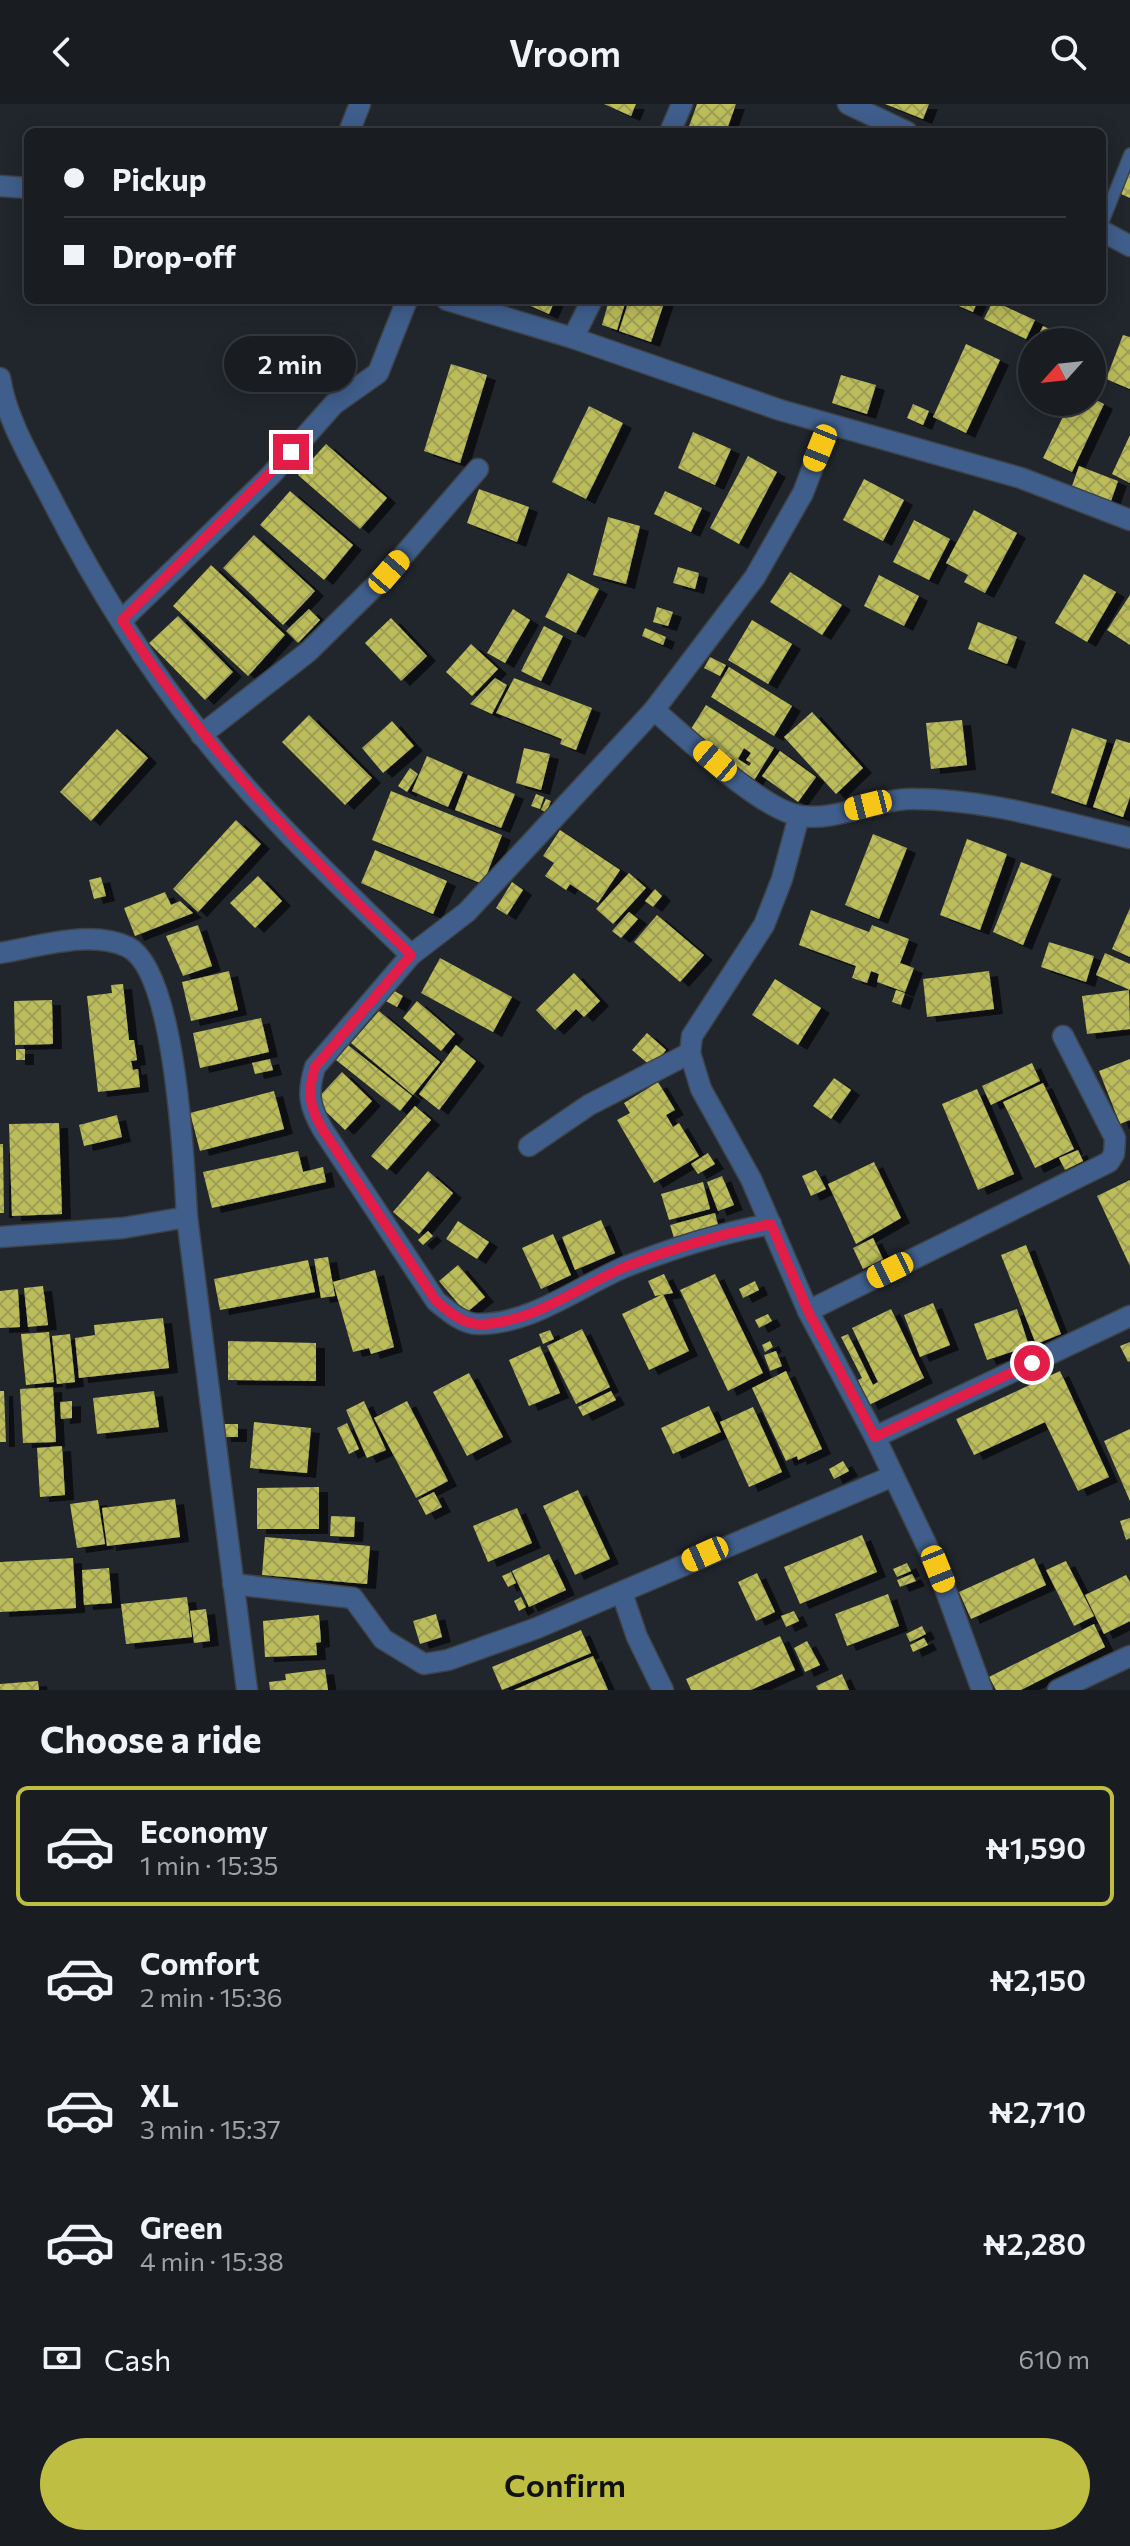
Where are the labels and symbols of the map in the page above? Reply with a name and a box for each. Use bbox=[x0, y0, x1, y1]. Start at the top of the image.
north arrow bbox=[1018, 328, 1106, 416]
callout: 2 min bbox=[225, 336, 357, 392]
car bbox=[800, 421, 840, 475]
route end bbox=[273, 434, 309, 470]
car bbox=[364, 546, 414, 598]
car bbox=[689, 736, 741, 786]
car bbox=[842, 788, 894, 822]
car bbox=[863, 1249, 917, 1291]
route start bbox=[1014, 1345, 1050, 1381]
car bbox=[678, 1533, 732, 1575]
car bbox=[918, 1542, 958, 1596]

